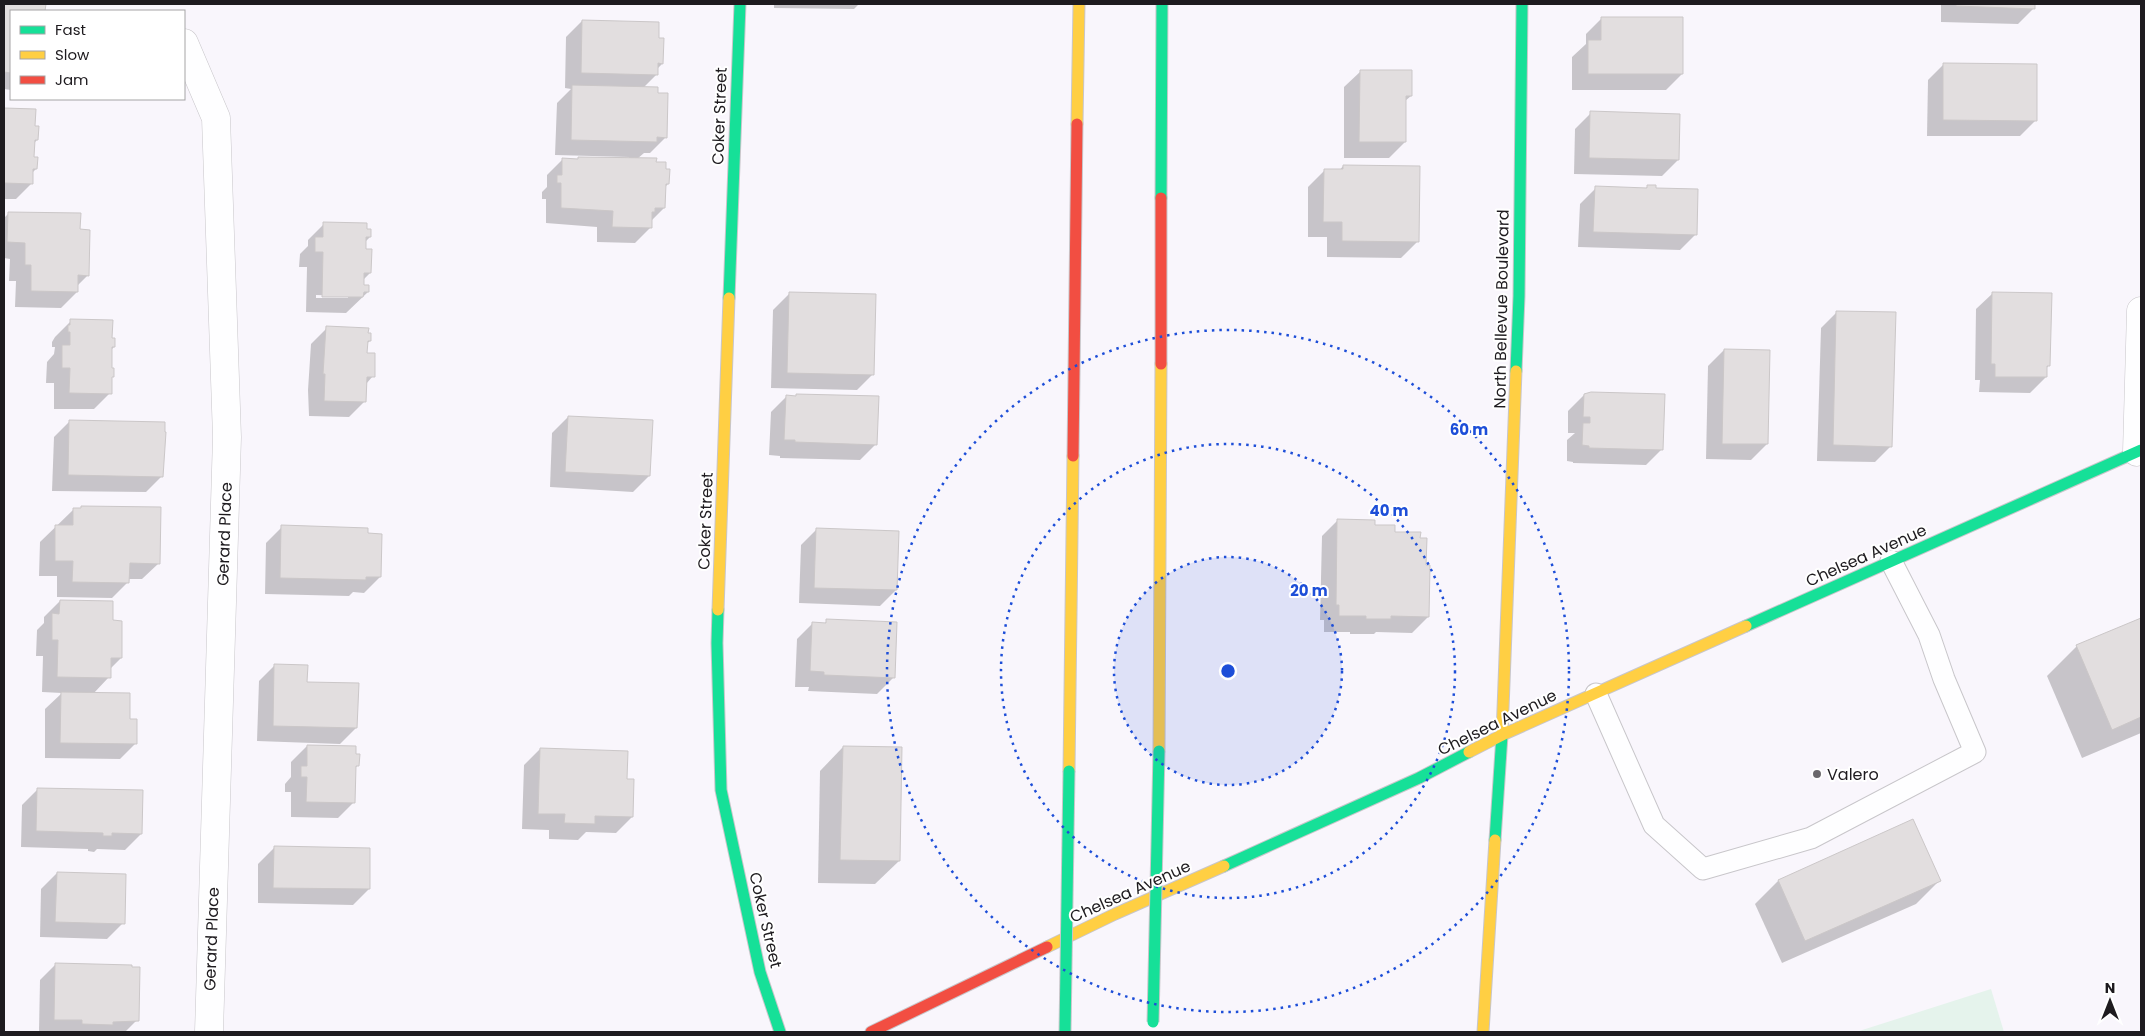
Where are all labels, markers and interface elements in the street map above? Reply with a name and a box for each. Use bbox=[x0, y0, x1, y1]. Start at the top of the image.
legend bbox=[10, 10, 185, 100]
text: Fast bbox=[55, 19, 86, 40]
text: Slow bbox=[55, 44, 90, 65]
street label: Coker Street bbox=[706, 67, 733, 165]
text: Jam bbox=[55, 69, 89, 90]
street label: North Bellevue Boulevard bbox=[1488, 209, 1515, 409]
text: 60 m bbox=[1450, 419, 1488, 440]
street label: Coker Street bbox=[692, 472, 719, 570]
street label: Gerard Place bbox=[211, 482, 238, 586]
text: 40 m bbox=[1369, 500, 1409, 521]
street label: Chelsea Avenue bbox=[1802, 519, 1930, 592]
text: 20 m bbox=[1290, 580, 1328, 601]
centre of rings bbox=[1219, 662, 1237, 680]
street label: Chelsea Avenue bbox=[1434, 684, 1561, 761]
place label: Valero bbox=[1827, 763, 1879, 786]
marker: Valero bbox=[1811, 768, 1823, 780]
street label: Chelsea Avenue bbox=[1066, 855, 1194, 928]
street label: Coker Street bbox=[743, 870, 788, 971]
street label: Gerard Place bbox=[198, 887, 225, 991]
north arrow bbox=[2085, 976, 2135, 1026]
text: N bbox=[2105, 978, 2115, 998]

